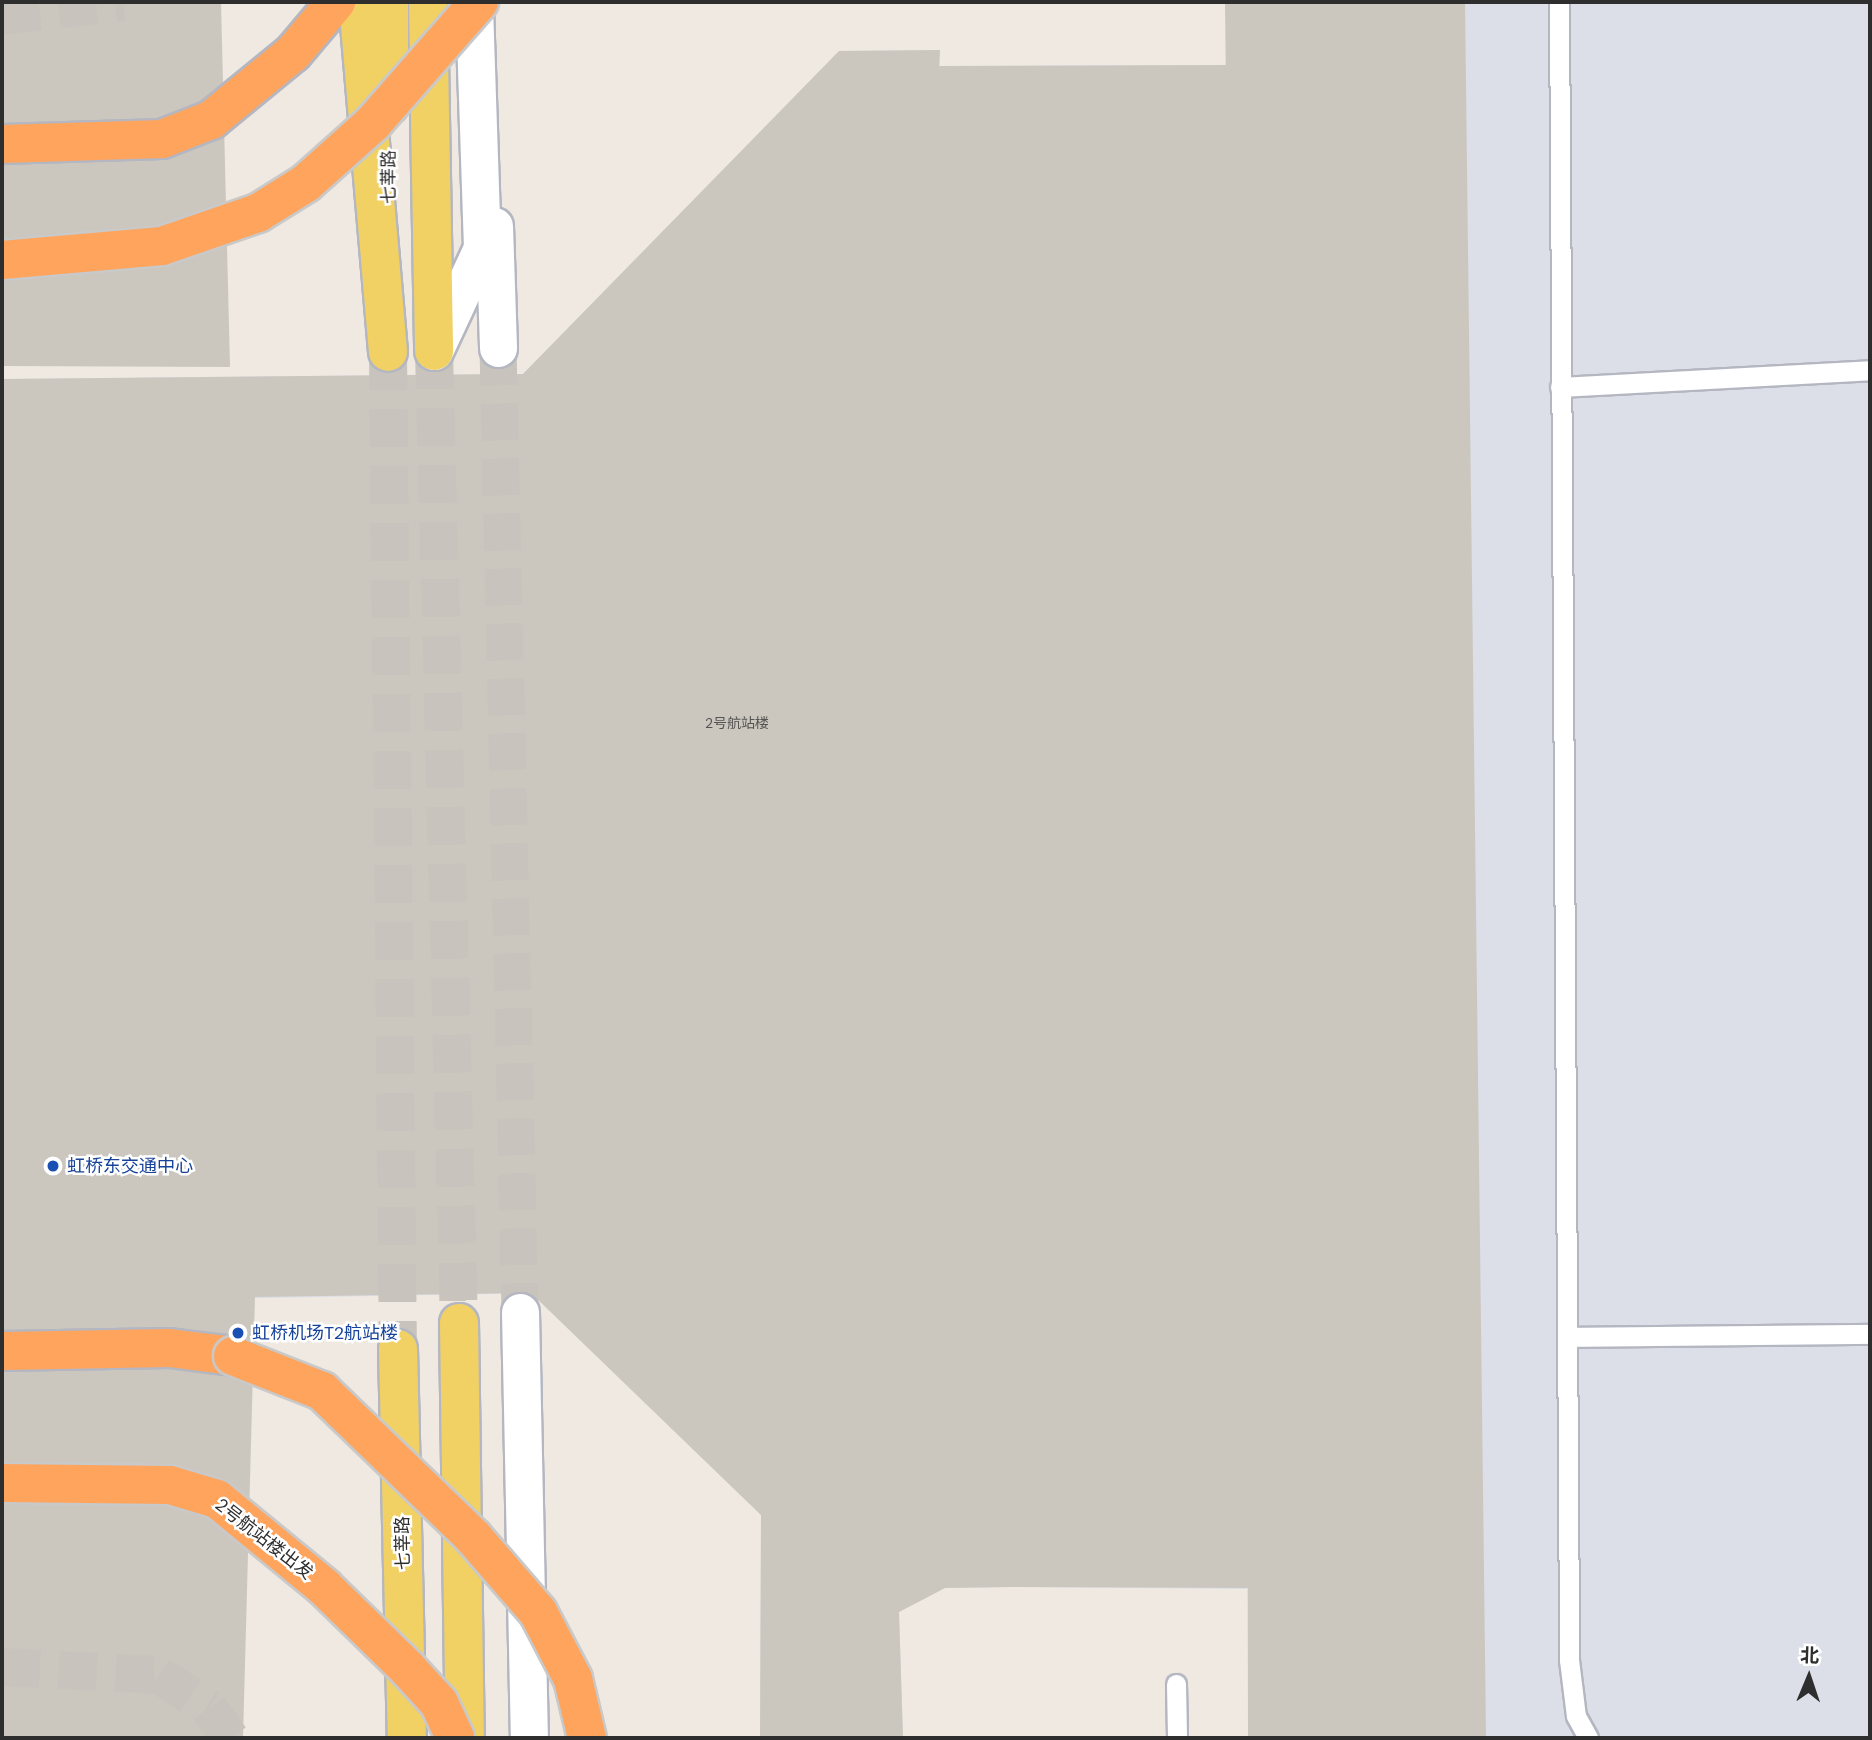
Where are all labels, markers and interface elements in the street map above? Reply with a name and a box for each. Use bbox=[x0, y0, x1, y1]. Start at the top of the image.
street label: 七莘路 bbox=[378, 150, 400, 204]
house number: 2号航站楼 bbox=[705, 715, 769, 731]
place label: 虹桥东交通中心 bbox=[67, 1155, 193, 1177]
marker: 虹桥东交通中心 bbox=[45, 1158, 61, 1174]
place label: 虹桥机场T2航站楼 bbox=[252, 1322, 398, 1344]
marker: 虹桥机场T2航站楼 bbox=[230, 1325, 246, 1341]
street label: 2号航站楼出发 bbox=[211, 1494, 317, 1584]
street label: 七莘路 bbox=[392, 1516, 414, 1570]
north arrow bbox=[1774, 1642, 1844, 1712]
text: 北 bbox=[1800, 1643, 1820, 1668]

